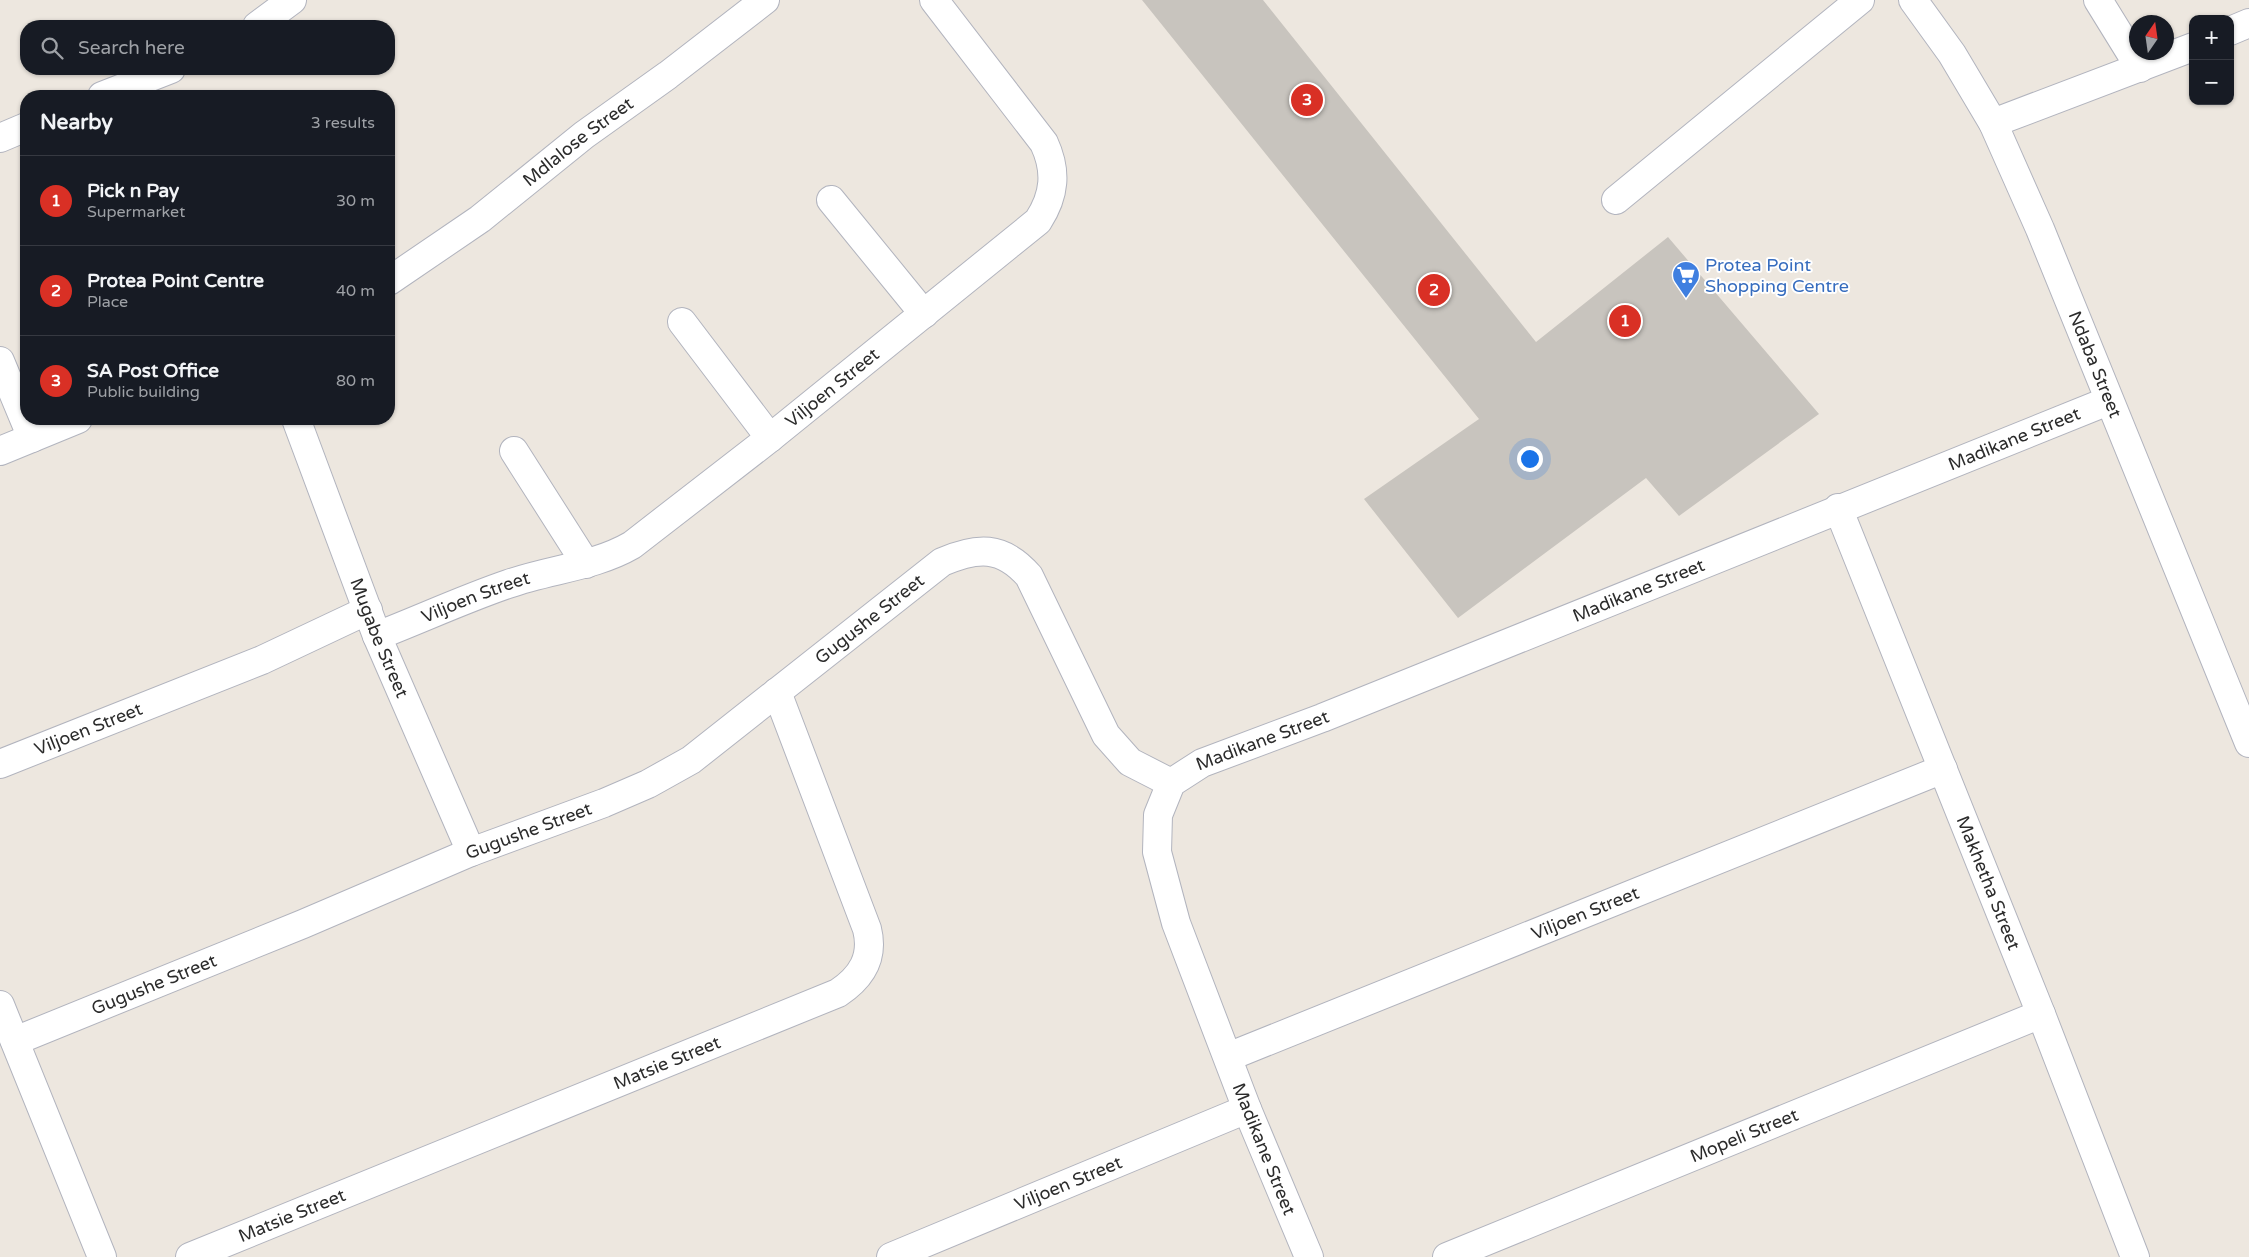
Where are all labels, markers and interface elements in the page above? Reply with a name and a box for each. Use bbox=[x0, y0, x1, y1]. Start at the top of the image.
north arrow bbox=[2129, 15, 2174, 60]
map controls bbox=[2189, 15, 2234, 105]
button: + bbox=[2189, 15, 2234, 60]
search box bbox=[20, 20, 395, 75]
icon: search bbox=[38, 34, 66, 62]
text: Search here bbox=[78, 37, 185, 59]
button: − bbox=[2189, 60, 2234, 105]
pin: 3 bbox=[1291, 81, 1323, 119]
street label: Mdlalose Street bbox=[518, 92, 638, 191]
text: Nearby bbox=[40, 110, 113, 135]
text: 3 results bbox=[311, 113, 375, 133]
text: Pick n Pay bbox=[87, 180, 179, 202]
text: 1 bbox=[51, 191, 61, 211]
text: 30 m bbox=[336, 191, 375, 211]
text: Supermarket bbox=[87, 202, 185, 222]
place label: Protea Point Shopping Centre bbox=[1705, 254, 1849, 297]
supermarket icon: Protea Point Shopping Centre bbox=[1671, 260, 1701, 299]
text: Protea Point Centre bbox=[87, 270, 264, 292]
pin: 2 bbox=[1418, 271, 1450, 309]
text: 2 bbox=[51, 281, 61, 301]
text: 40 m bbox=[336, 281, 375, 301]
text: Place bbox=[87, 292, 128, 312]
pin: 1 bbox=[1609, 302, 1641, 340]
street label: Ndaba Street bbox=[2064, 308, 2127, 421]
street label: Viljoen Street bbox=[781, 343, 884, 432]
text: SA Post Office bbox=[87, 360, 219, 382]
text: 3 bbox=[51, 371, 61, 391]
text: 80 m bbox=[336, 371, 375, 391]
text: Public building bbox=[87, 382, 200, 402]
street label: Madikane Street bbox=[1945, 402, 2084, 475]
your location bbox=[1517, 446, 1543, 472]
street label: Madikane Street bbox=[1569, 554, 1708, 627]
street label: Viljoen Street bbox=[418, 567, 532, 628]
street label: Gugushe Street bbox=[811, 569, 929, 669]
street label: Mugabe Street bbox=[345, 575, 413, 701]
street label: Viljoen Street bbox=[31, 698, 146, 760]
street label: Madikane Street bbox=[1193, 705, 1332, 775]
street label: Gugushe Street bbox=[462, 797, 595, 864]
street label: Makhetha Street bbox=[1952, 813, 2025, 953]
street label: Viljoen Street bbox=[1528, 882, 1642, 945]
street label: Gugushe Street bbox=[88, 949, 220, 1020]
street label: Matsie Street bbox=[610, 1031, 724, 1094]
street label: Madikane Street bbox=[1228, 1080, 1301, 1218]
street label: Mopeli Street bbox=[1687, 1103, 1802, 1167]
street label: Viljoen Street bbox=[1011, 1151, 1125, 1215]
street label: Matsie Street bbox=[235, 1184, 349, 1247]

